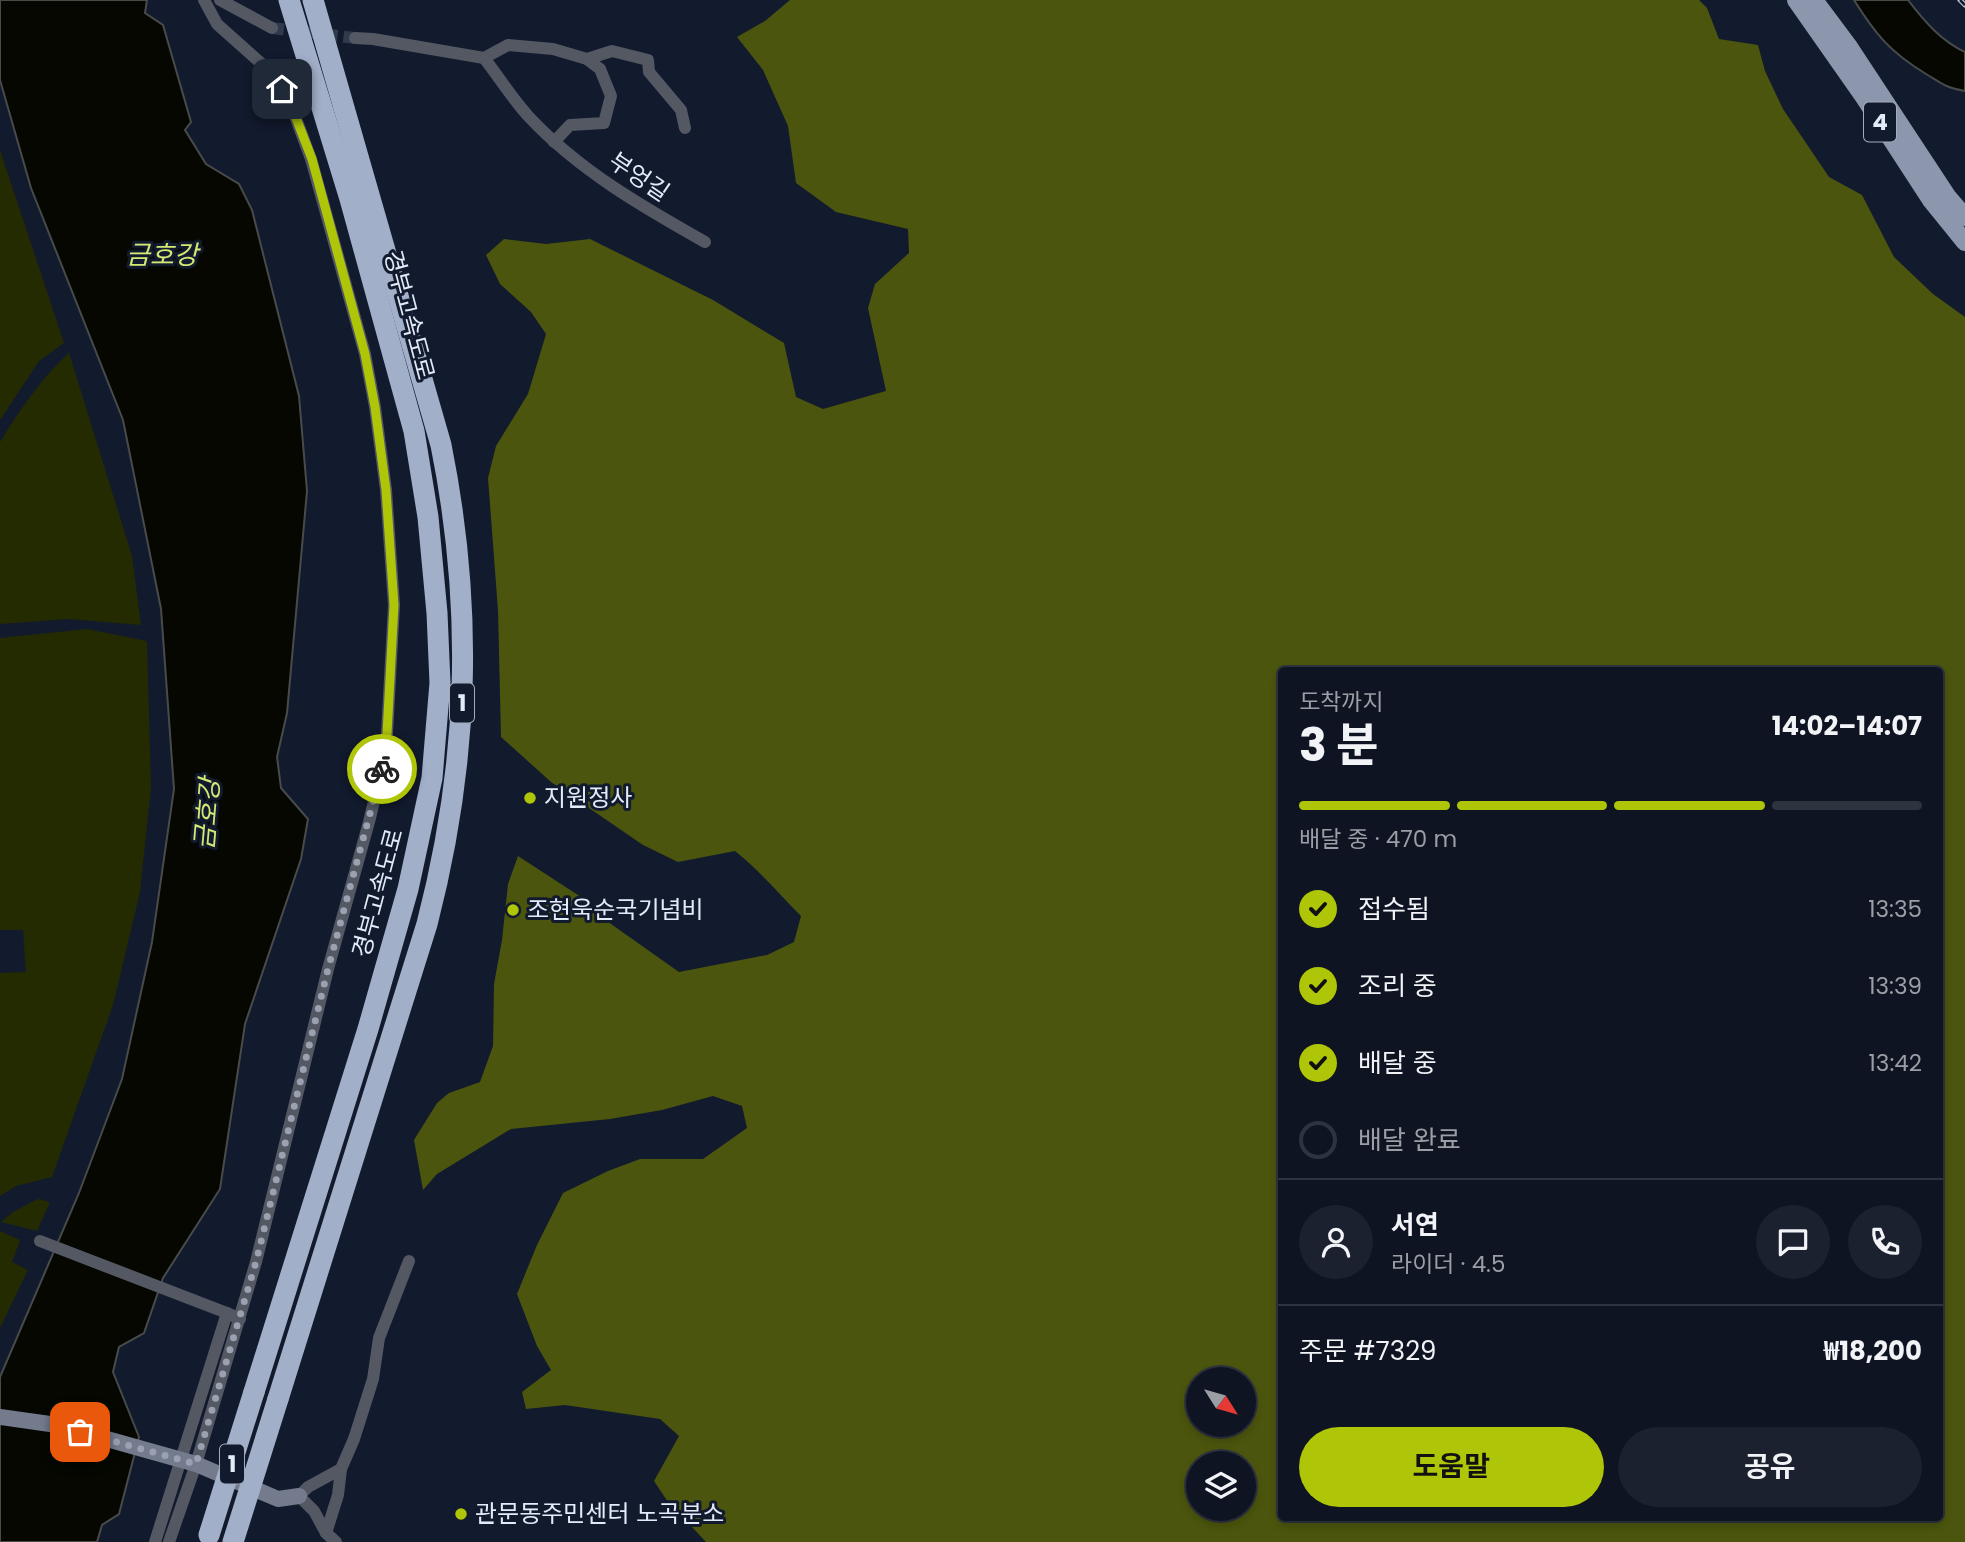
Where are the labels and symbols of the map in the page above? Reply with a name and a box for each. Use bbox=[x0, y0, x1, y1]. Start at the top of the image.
pin bbox=[252, 59, 312, 119]
road number: 4 bbox=[1864, 102, 1896, 141]
street label: 부엉길 bbox=[603, 144, 676, 209]
water label: 금호강 bbox=[126, 237, 201, 273]
street label: 경부고속도로 bbox=[376, 247, 443, 383]
road number: 1 bbox=[450, 684, 474, 722]
courier bbox=[347, 734, 417, 804]
water label: 금호강 bbox=[186, 774, 228, 851]
place label: 지원정사 bbox=[544, 781, 632, 814]
marker: 지원정사 bbox=[522, 790, 538, 806]
street label: 경부고속도로 bbox=[344, 825, 411, 961]
place label: 조현욱순국기념비 bbox=[527, 893, 704, 926]
marker: 조현욱순국기념비 bbox=[505, 902, 521, 918]
north arrow bbox=[1186, 1367, 1256, 1437]
pin bbox=[50, 1402, 110, 1462]
road number: 1 bbox=[220, 1444, 244, 1484]
place label: 관문동주민센터 노곡분소 bbox=[475, 1497, 724, 1530]
marker: 관문동주민센터 노곡분소 bbox=[453, 1506, 469, 1522]

